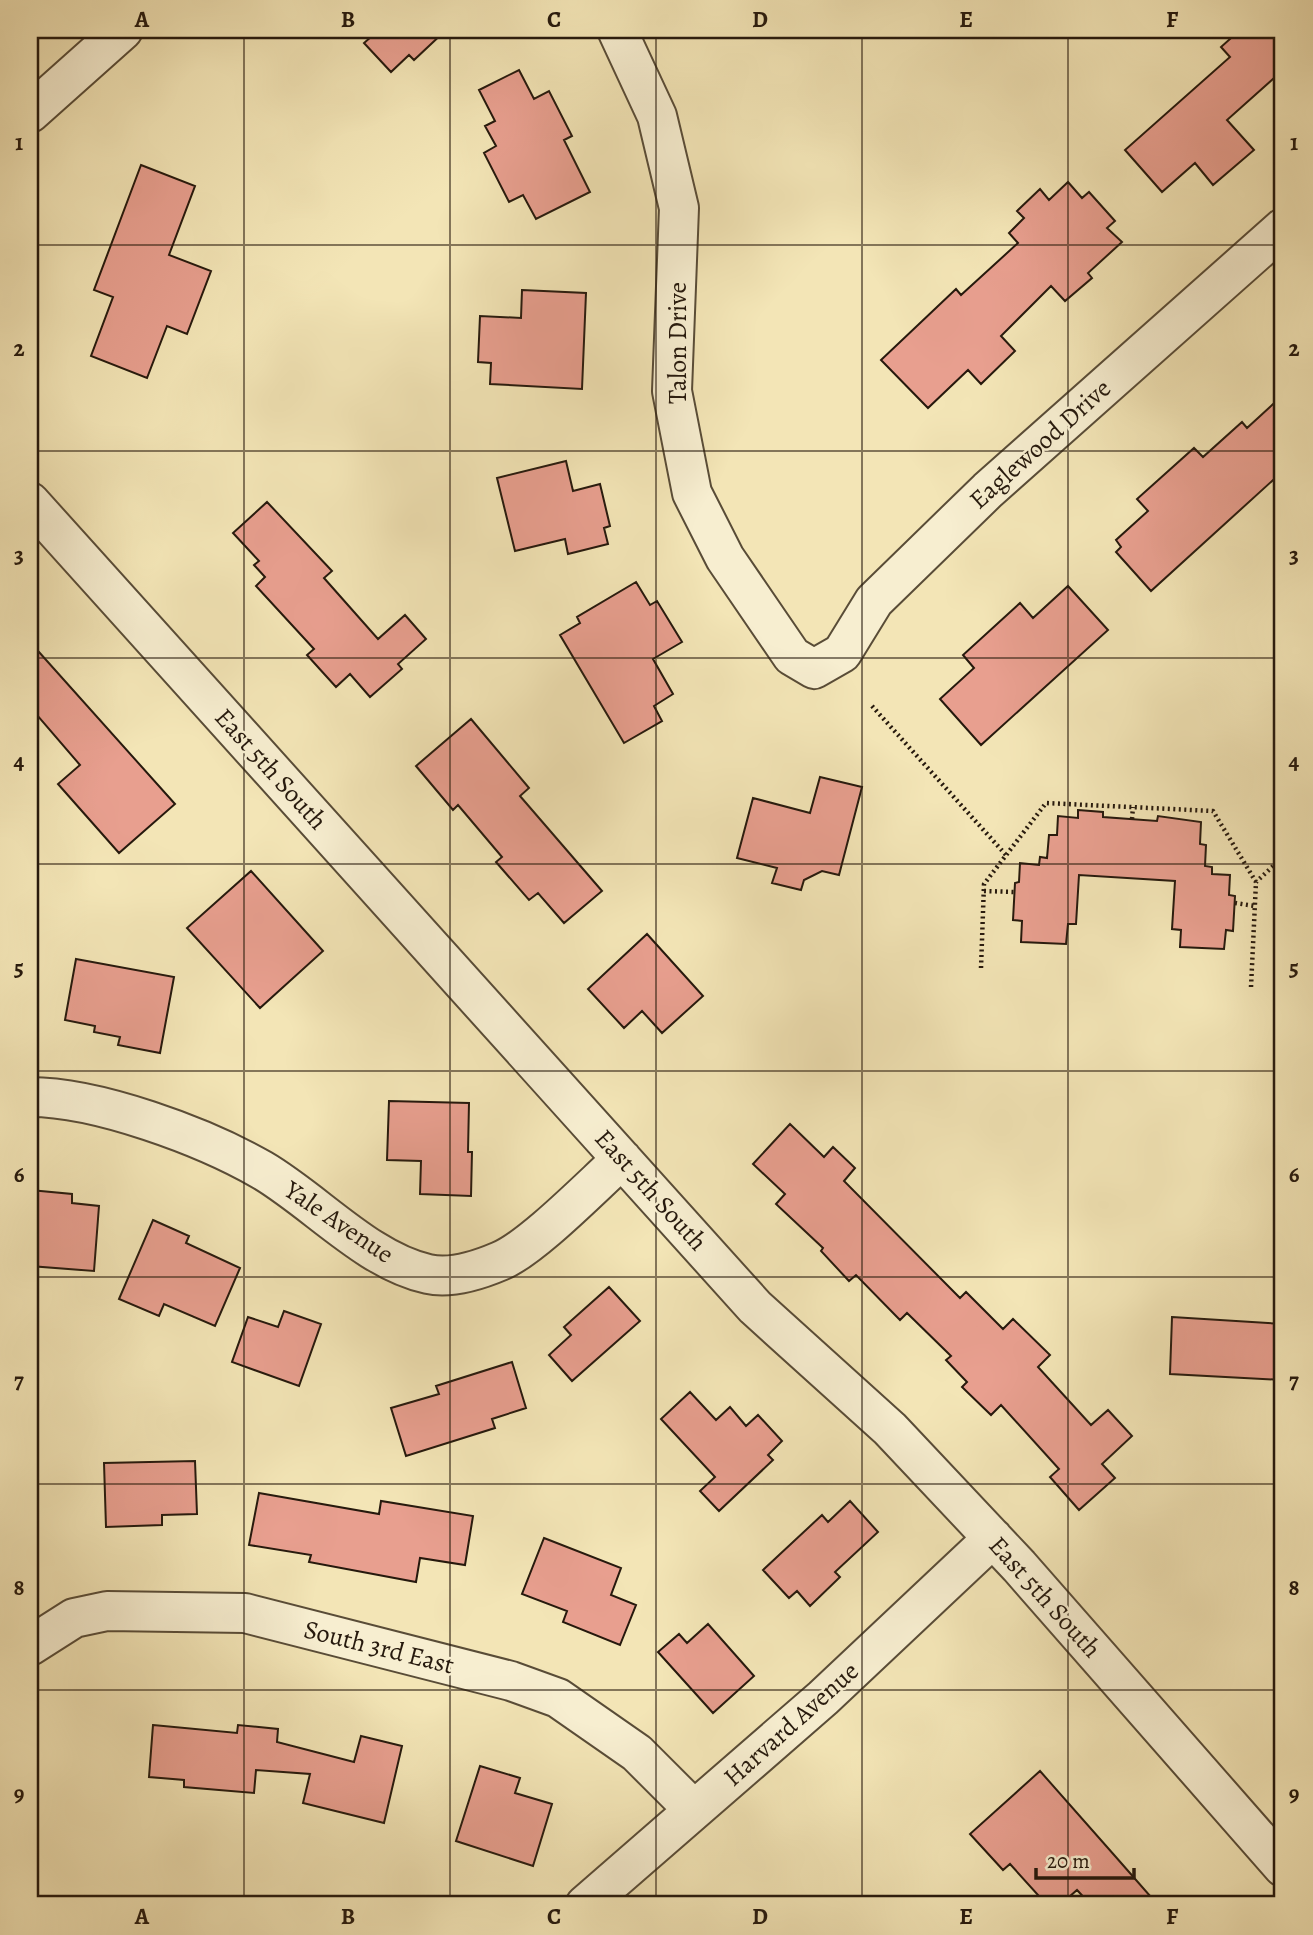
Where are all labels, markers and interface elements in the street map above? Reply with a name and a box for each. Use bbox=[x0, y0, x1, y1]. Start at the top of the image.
text: A bbox=[134, 4, 150, 35]
text: B bbox=[341, 4, 355, 35]
text: C bbox=[547, 4, 561, 35]
text: D bbox=[752, 4, 768, 35]
text: E bbox=[959, 4, 973, 35]
text: F bbox=[1166, 4, 1179, 35]
text: 1 bbox=[15, 127, 23, 158]
text: 1 bbox=[1290, 127, 1298, 158]
street label: Talon Drive bbox=[660, 282, 695, 404]
text: 2 bbox=[13, 333, 25, 364]
text: 2 bbox=[1288, 333, 1300, 364]
street label: Eaglewood Drive bbox=[962, 371, 1118, 517]
text: 3 bbox=[14, 540, 24, 571]
text: 3 bbox=[1289, 540, 1299, 571]
street label: East 5th South bbox=[207, 701, 335, 838]
text: 4 bbox=[14, 746, 25, 777]
text: 4 bbox=[1289, 746, 1300, 777]
text: 5 bbox=[14, 952, 24, 983]
text: 5 bbox=[1289, 952, 1299, 983]
street label: East 5th South bbox=[587, 1122, 715, 1259]
text: 6 bbox=[14, 1159, 25, 1190]
text: 6 bbox=[1289, 1159, 1300, 1190]
street label: Yale Avenue bbox=[277, 1172, 401, 1271]
text: 7 bbox=[14, 1365, 24, 1396]
text: 7 bbox=[1289, 1365, 1299, 1396]
street label: East 5th South bbox=[981, 1529, 1109, 1666]
text: 8 bbox=[13, 1572, 25, 1603]
text: 8 bbox=[1288, 1572, 1300, 1603]
street label: South 3rd East bbox=[300, 1611, 458, 1683]
street label: Harvard Avenue bbox=[716, 1654, 866, 1794]
text: 9 bbox=[14, 1778, 24, 1809]
text: 9 bbox=[1289, 1778, 1299, 1809]
scale bar bbox=[1036, 1837, 1134, 1881]
text: 20 m bbox=[1047, 1847, 1090, 1875]
text: A bbox=[134, 1901, 150, 1932]
text: B bbox=[341, 1901, 355, 1932]
text: C bbox=[547, 1901, 561, 1932]
text: D bbox=[752, 1901, 768, 1932]
text: E bbox=[959, 1901, 973, 1932]
text: F bbox=[1166, 1901, 1179, 1932]

